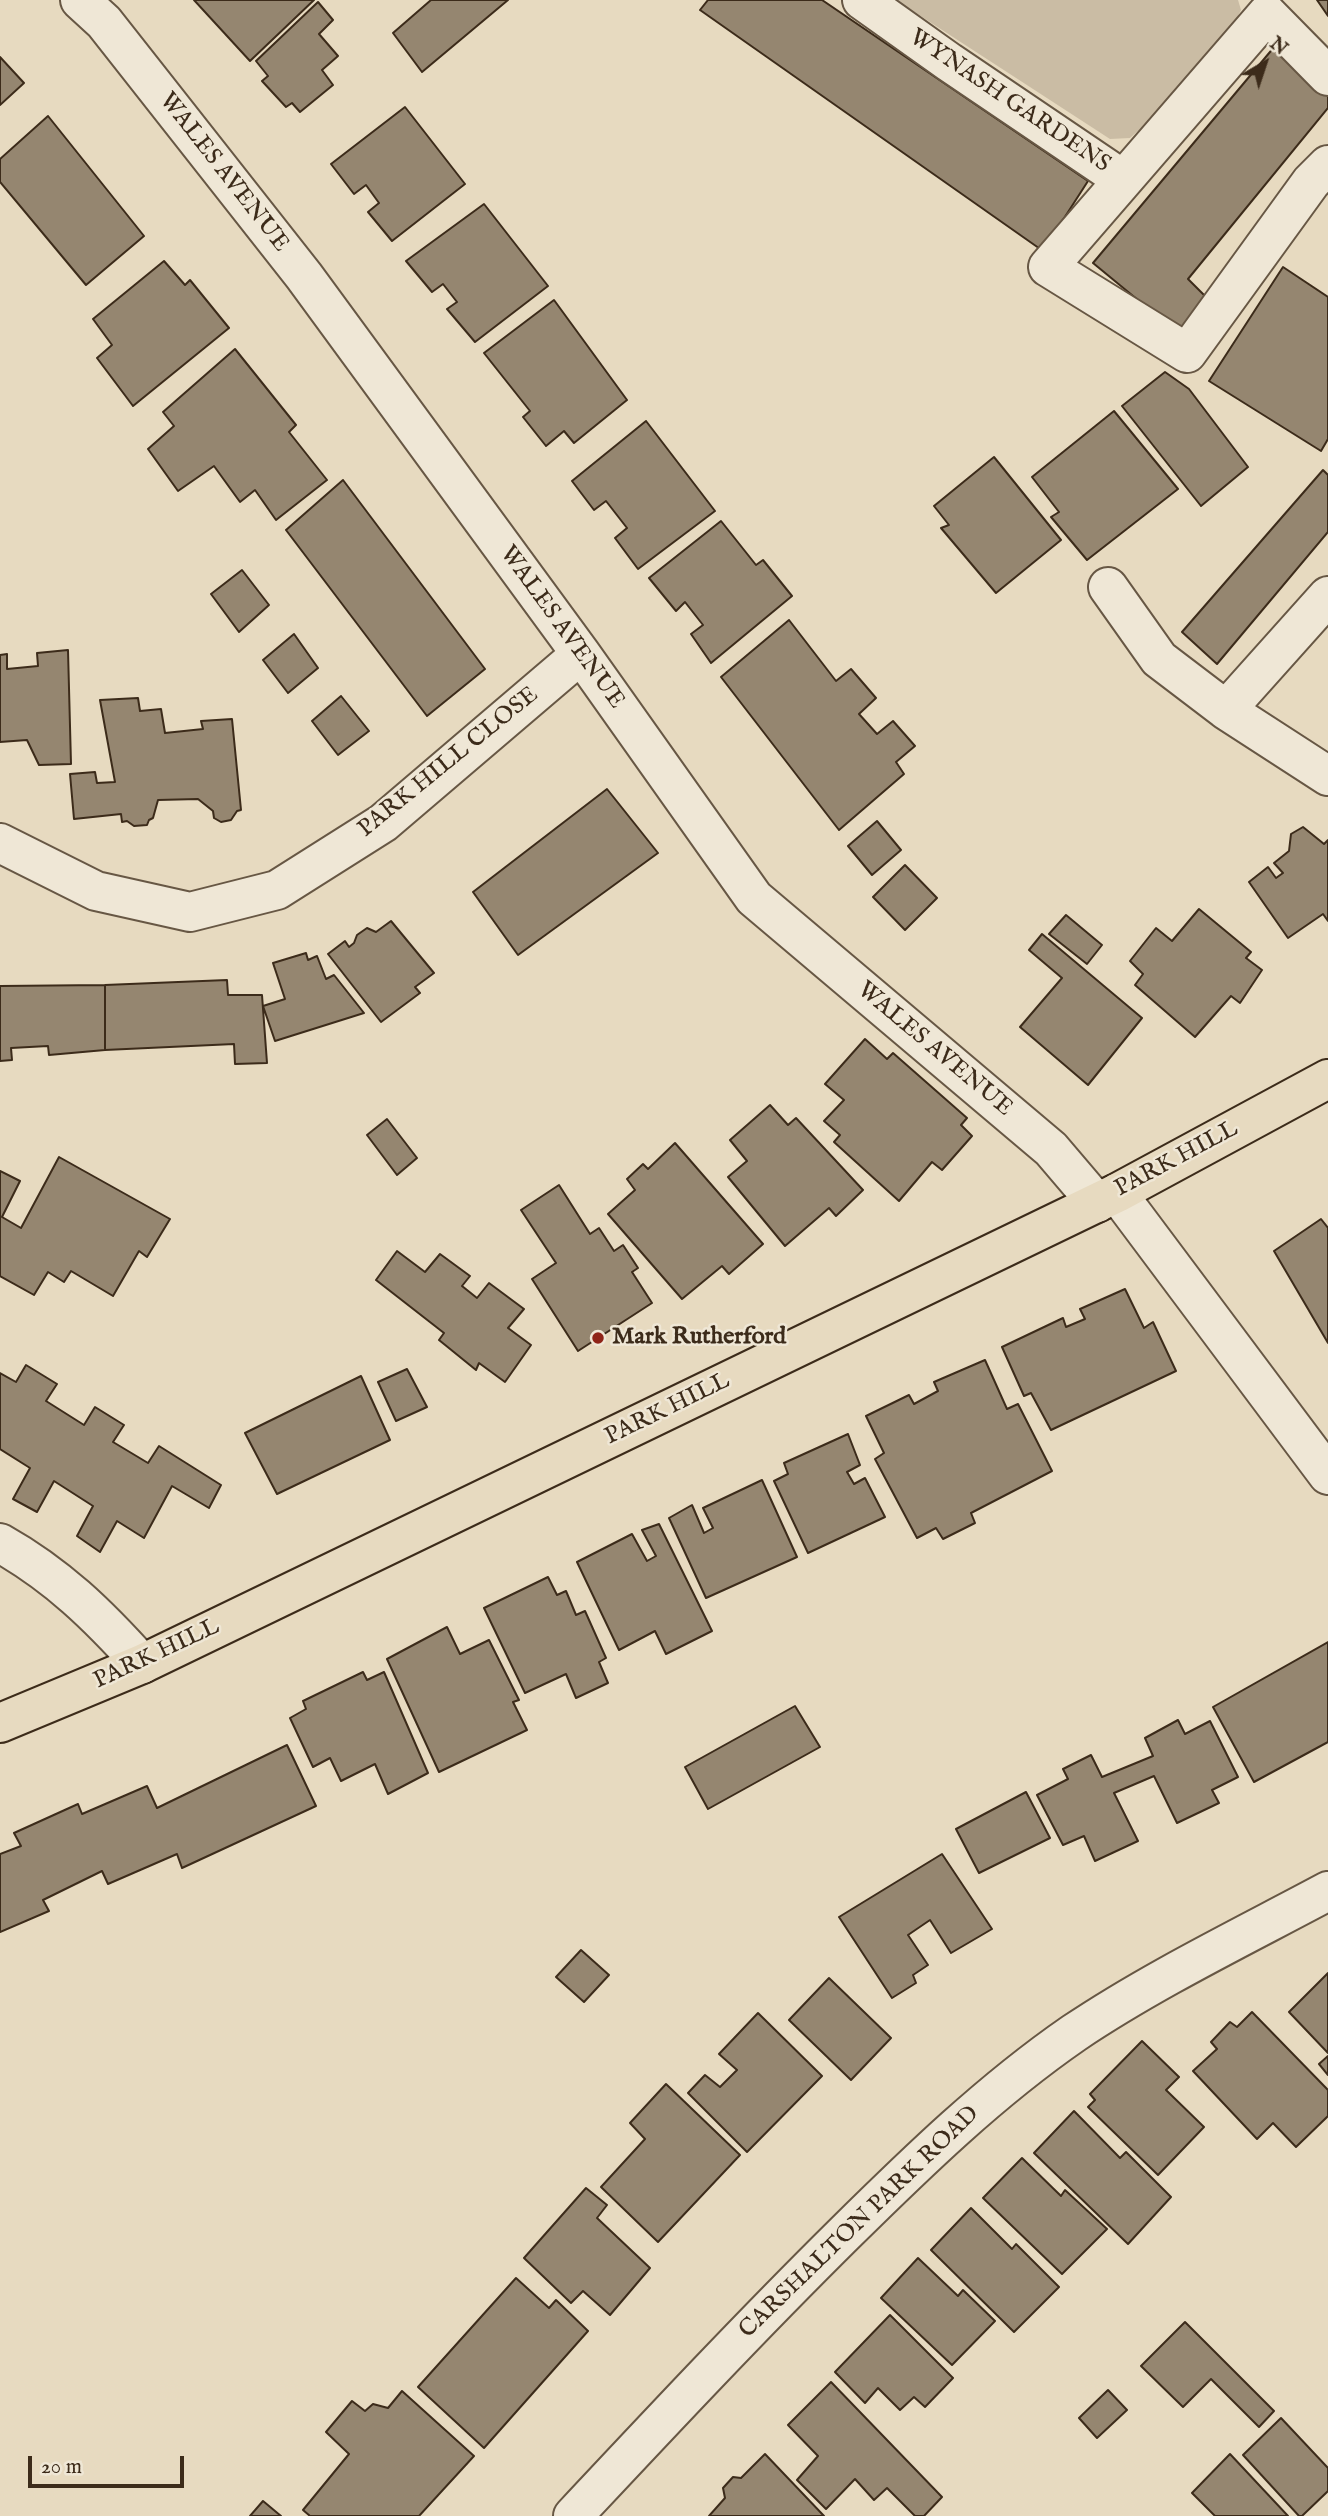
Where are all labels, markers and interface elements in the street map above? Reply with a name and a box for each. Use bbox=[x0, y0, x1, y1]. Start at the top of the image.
street label: WYNASH GARDENS bbox=[903, 24, 1115, 180]
north arrow bbox=[1230, 28, 1300, 98]
text: N bbox=[1264, 32, 1292, 61]
street label: WALES AVENUE bbox=[152, 88, 294, 258]
street label: WALES AVENUE bbox=[492, 541, 630, 715]
street label: PARK HILL CLOSE bbox=[353, 681, 545, 845]
street label: WALES AVENUE bbox=[850, 976, 1018, 1124]
street label: PARK HILL bbox=[1111, 1116, 1243, 1204]
place label: Mark Rutherford bbox=[612, 1324, 786, 1352]
marker: Mark Rutherford bbox=[590, 1330, 606, 1346]
street label: PARK HILL bbox=[601, 1367, 735, 1453]
street label: PARK HILL bbox=[90, 1613, 224, 1697]
street label: CARSHALTON PARK ROAD bbox=[734, 2101, 986, 2345]
scale bar bbox=[32, 2442, 187, 2486]
text: 20 m bbox=[41, 2454, 82, 2481]

